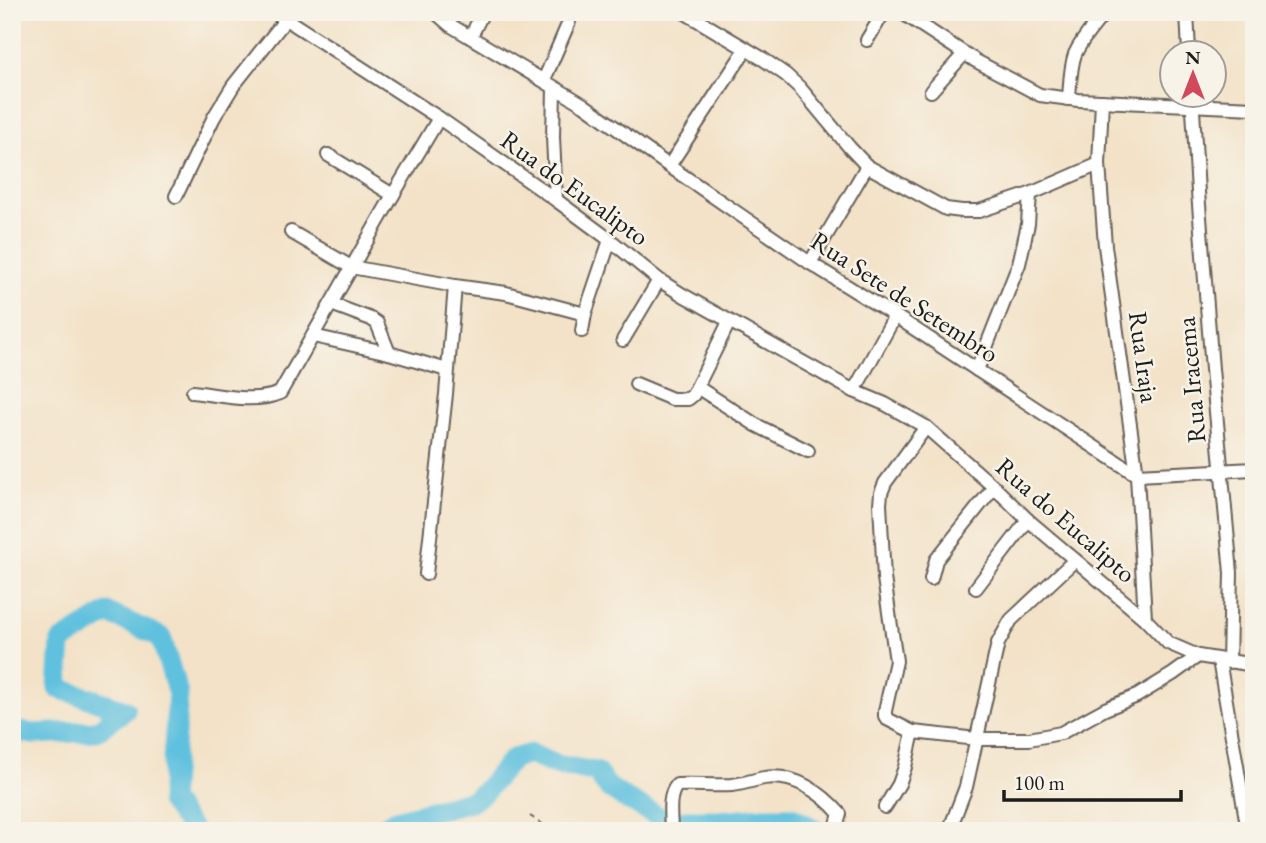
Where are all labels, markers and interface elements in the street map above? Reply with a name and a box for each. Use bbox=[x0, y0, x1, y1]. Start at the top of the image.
north arrow bbox=[1158, 38, 1228, 108]
text: N bbox=[1185, 45, 1201, 70]
street label: Rua do Eucalipto bbox=[494, 123, 656, 253]
street label: Rua Sete de Setembro bbox=[804, 223, 1006, 371]
street label: Rua Iraja bbox=[1121, 309, 1167, 405]
street label: Rua Iracema bbox=[1168, 315, 1213, 445]
street label: Rua do Eucalipto bbox=[989, 450, 1143, 590]
scale bar bbox=[1004, 759, 1180, 803]
text: 100 m bbox=[1014, 769, 1065, 796]

